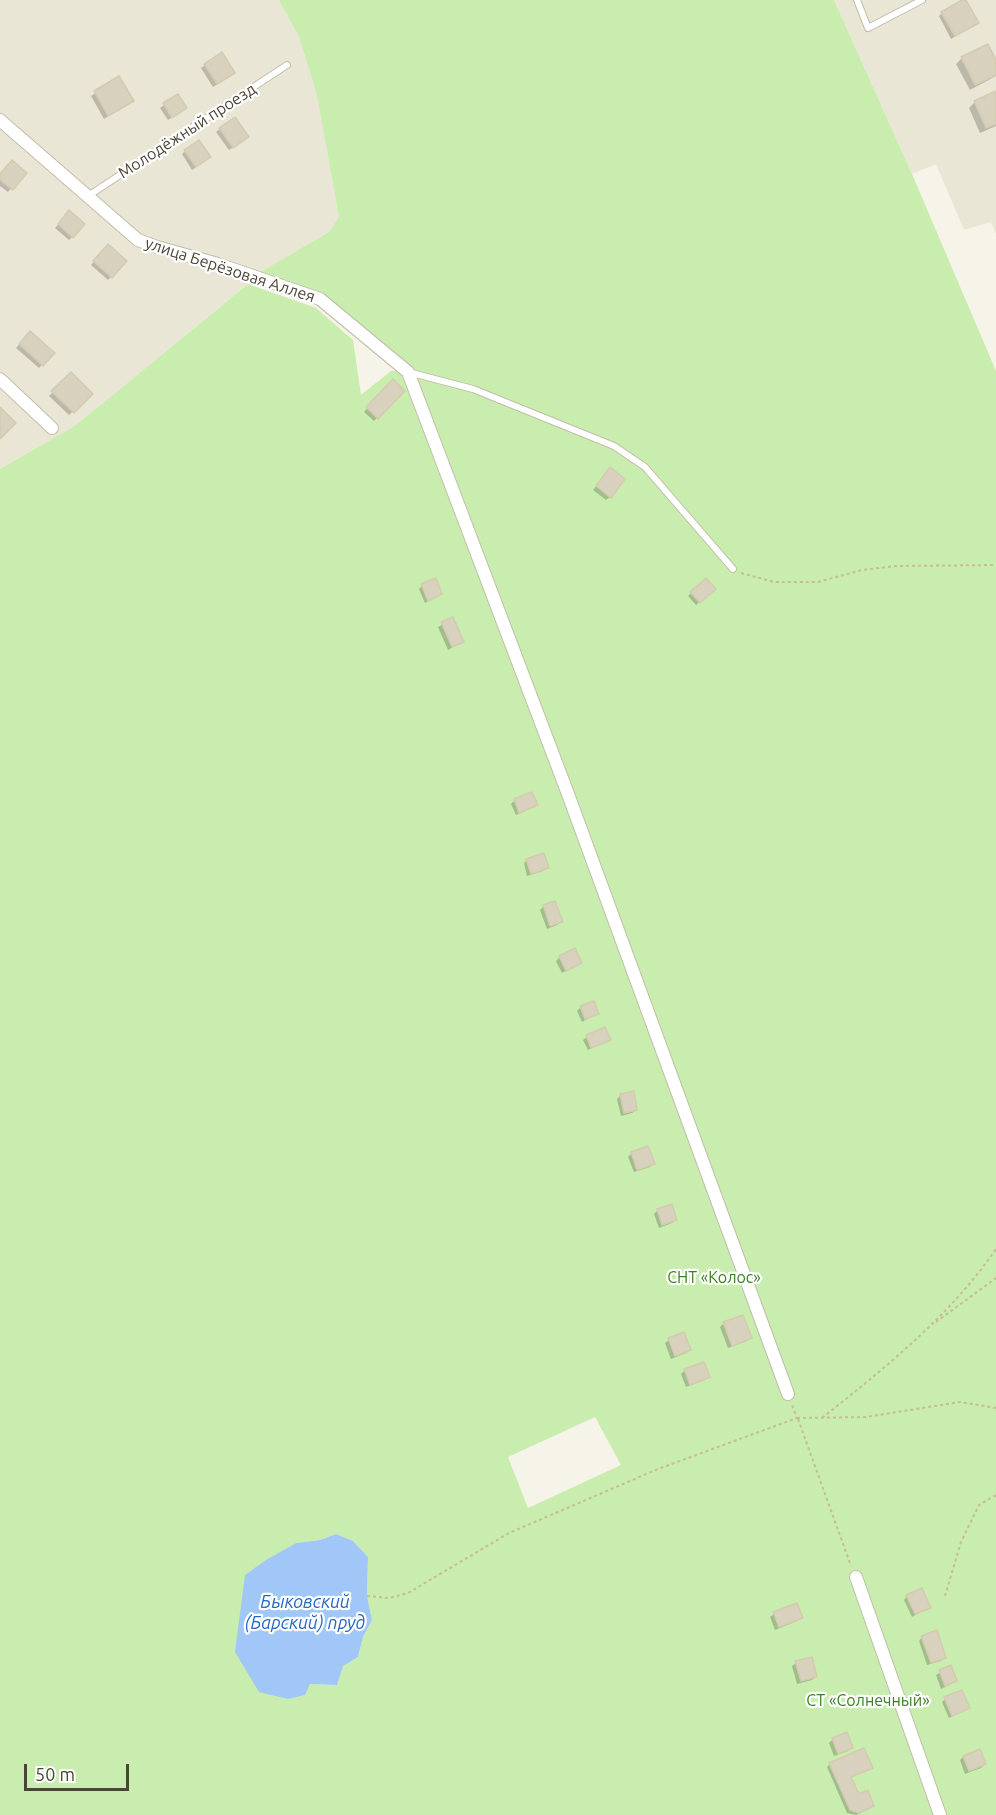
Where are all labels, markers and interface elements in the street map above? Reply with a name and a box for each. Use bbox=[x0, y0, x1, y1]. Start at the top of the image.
street label: Молодёжный проезд bbox=[115, 79, 259, 183]
street label: улица Берёзовая Аллея bbox=[143, 233, 317, 307]
park label: СНТ «Колос» bbox=[667, 1268, 761, 1288]
water label: Быковский (Барский) пруд bbox=[245, 1591, 365, 1634]
park label: СТ «Солнечный» bbox=[806, 1691, 930, 1711]
scale bar bbox=[27, 1752, 132, 1790]
text: 50 m bbox=[35, 1764, 75, 1784]

